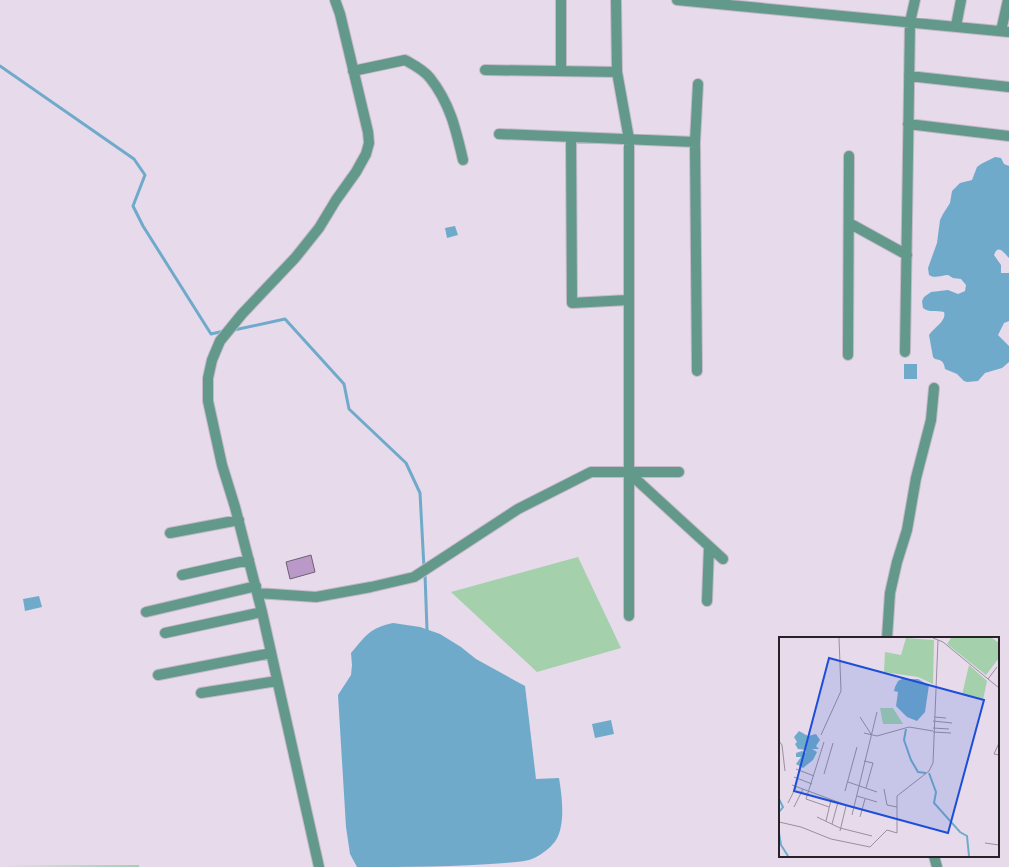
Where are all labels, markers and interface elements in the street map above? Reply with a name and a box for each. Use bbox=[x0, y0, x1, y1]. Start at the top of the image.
inset map bbox=[779, 637, 999, 857]

